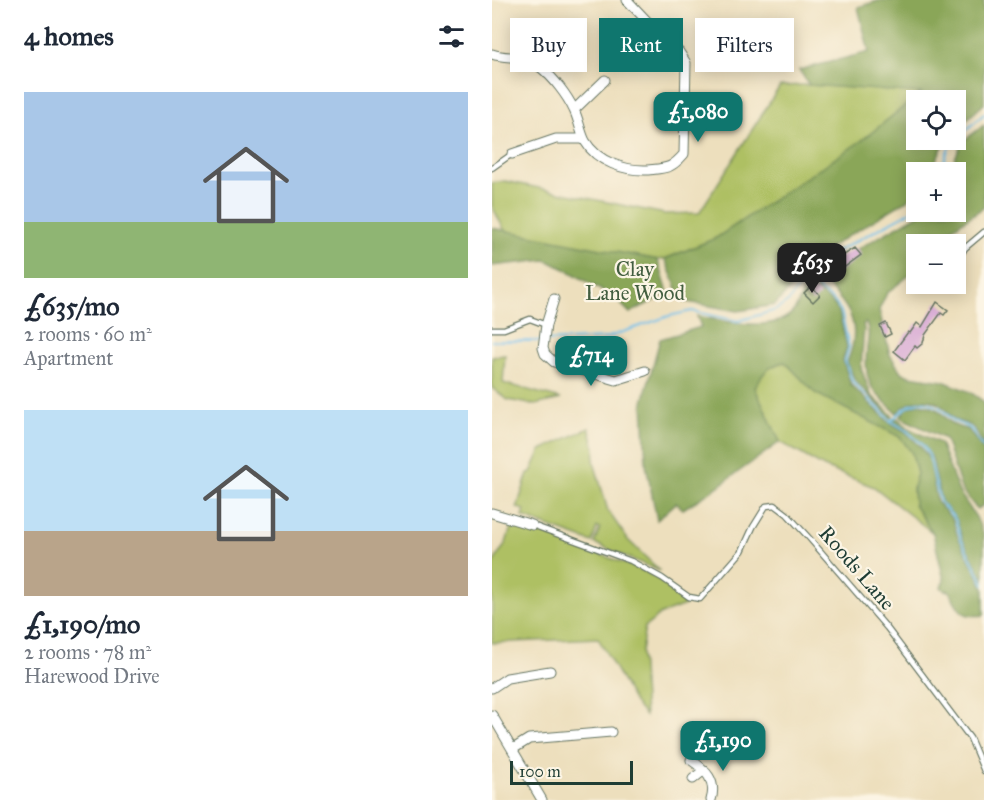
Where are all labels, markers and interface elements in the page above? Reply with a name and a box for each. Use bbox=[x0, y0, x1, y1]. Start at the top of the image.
chip: Buy bbox=[510, 18, 587, 72]
chip: Rent bbox=[599, 18, 683, 72]
chip: Filters bbox=[695, 18, 794, 72]
text: 4 homes bbox=[24, 20, 114, 52]
icon: filters bbox=[435, 20, 468, 53]
map controls bbox=[906, 90, 966, 294]
button: locate bbox=[906, 90, 966, 150]
pin: £1,080 bbox=[649, 92, 747, 143]
text: £1,080 bbox=[668, 99, 728, 123]
icon: home bbox=[192, 131, 300, 239]
button: + bbox=[906, 162, 966, 222]
button: − bbox=[906, 234, 966, 294]
pin: £635 bbox=[776, 243, 848, 294]
text: £635 bbox=[791, 250, 833, 274]
park label: Clay Lane Wood bbox=[585, 256, 686, 306]
text: £635/mo bbox=[24, 290, 120, 322]
text: 2 rooms · 60 m² bbox=[24, 322, 152, 346]
pin: £714 bbox=[555, 336, 627, 387]
text: £714 bbox=[569, 343, 613, 367]
text: Apartment bbox=[24, 346, 113, 370]
icon: home bbox=[192, 449, 300, 557]
street label: Roods Lane bbox=[813, 520, 901, 616]
text: £1,190/mo bbox=[24, 608, 140, 640]
text: 2 rooms · 78 m² bbox=[24, 640, 151, 664]
text: Harewood Drive bbox=[24, 664, 159, 688]
pin: £1,190 bbox=[674, 721, 772, 772]
text: £1,190 bbox=[694, 728, 752, 752]
scale bar bbox=[510, 758, 633, 786]
text: 100 m bbox=[519, 762, 561, 781]

